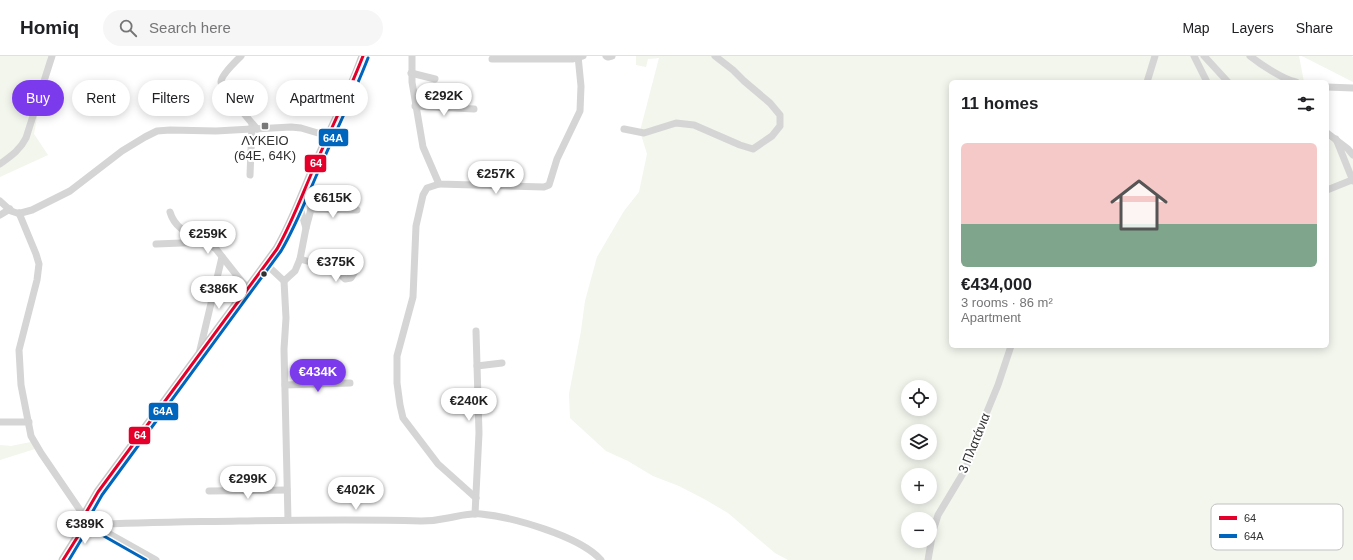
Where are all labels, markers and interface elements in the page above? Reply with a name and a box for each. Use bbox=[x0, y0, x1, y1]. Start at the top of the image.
search box bbox=[103, 10, 383, 46]
text: Homiq bbox=[20, 17, 79, 38]
icon: search bbox=[117, 17, 139, 39]
text: Search here bbox=[149, 19, 231, 36]
text: Map bbox=[1182, 20, 1210, 36]
text: Layers bbox=[1232, 20, 1274, 36]
text: Share bbox=[1296, 20, 1333, 36]
chip: Buy bbox=[12, 80, 64, 116]
chip: Rent bbox=[72, 80, 130, 116]
chip: Filters bbox=[138, 80, 204, 116]
chip: New bbox=[212, 80, 268, 116]
chip: Apartment bbox=[276, 80, 368, 116]
pin: €292K bbox=[416, 83, 472, 117]
text: €292K bbox=[425, 88, 463, 103]
icon: filters bbox=[1295, 93, 1317, 115]
text: 11 homes bbox=[961, 94, 1039, 113]
marker: ΛΥΚΕΙΟ (64Ε, 64Κ) bbox=[260, 121, 270, 131]
line badge: 64Α bbox=[318, 128, 349, 147]
text: 64Α bbox=[323, 132, 343, 144]
place label: ΛΥΚΕΙΟ (64Ε, 64Κ) bbox=[234, 133, 296, 163]
line badge: 64 bbox=[304, 154, 327, 173]
text: 64 bbox=[310, 157, 323, 169]
pin: €257K bbox=[468, 161, 524, 195]
text: €257K bbox=[477, 166, 515, 181]
icon: home bbox=[1103, 169, 1175, 241]
pin: €615K bbox=[305, 185, 361, 219]
text: €615K bbox=[314, 190, 352, 205]
pin: €259K bbox=[180, 221, 236, 255]
text: €259K bbox=[189, 226, 227, 241]
pin: €375K bbox=[308, 249, 364, 283]
text: €375K bbox=[317, 254, 355, 269]
unlabelled marker bbox=[259, 269, 269, 279]
text: €434,000 bbox=[961, 275, 1032, 294]
pin: €386K bbox=[191, 276, 247, 310]
text: €386K bbox=[200, 281, 238, 296]
text: 3 rooms · 86 m² bbox=[961, 295, 1053, 310]
text: Apartment bbox=[961, 310, 1021, 325]
pin: €434K bbox=[290, 359, 346, 393]
text: €434K bbox=[299, 364, 337, 379]
map controls bbox=[901, 380, 937, 548]
button: locate bbox=[901, 380, 937, 416]
pin: €240K bbox=[441, 388, 497, 422]
text: €240K bbox=[450, 393, 488, 408]
line badge: 64Α bbox=[148, 402, 179, 421]
text: 64Α bbox=[153, 405, 173, 417]
street label: 3 Πλατάνια bbox=[955, 410, 993, 475]
button: layers bbox=[901, 424, 937, 460]
line badge: 64 bbox=[128, 426, 151, 445]
text: 64 bbox=[134, 429, 147, 441]
pin: €299K bbox=[220, 466, 276, 500]
button: + bbox=[901, 468, 937, 504]
text: €299K bbox=[229, 471, 267, 486]
pin: €402K bbox=[328, 477, 384, 511]
text: €402K bbox=[337, 482, 375, 497]
legend bbox=[1211, 504, 1343, 550]
pin: €389K bbox=[57, 511, 113, 545]
button: − bbox=[901, 512, 937, 548]
text: 64 bbox=[1244, 512, 1256, 524]
text: €389K bbox=[66, 516, 104, 531]
text: 64Α bbox=[1244, 530, 1264, 542]

